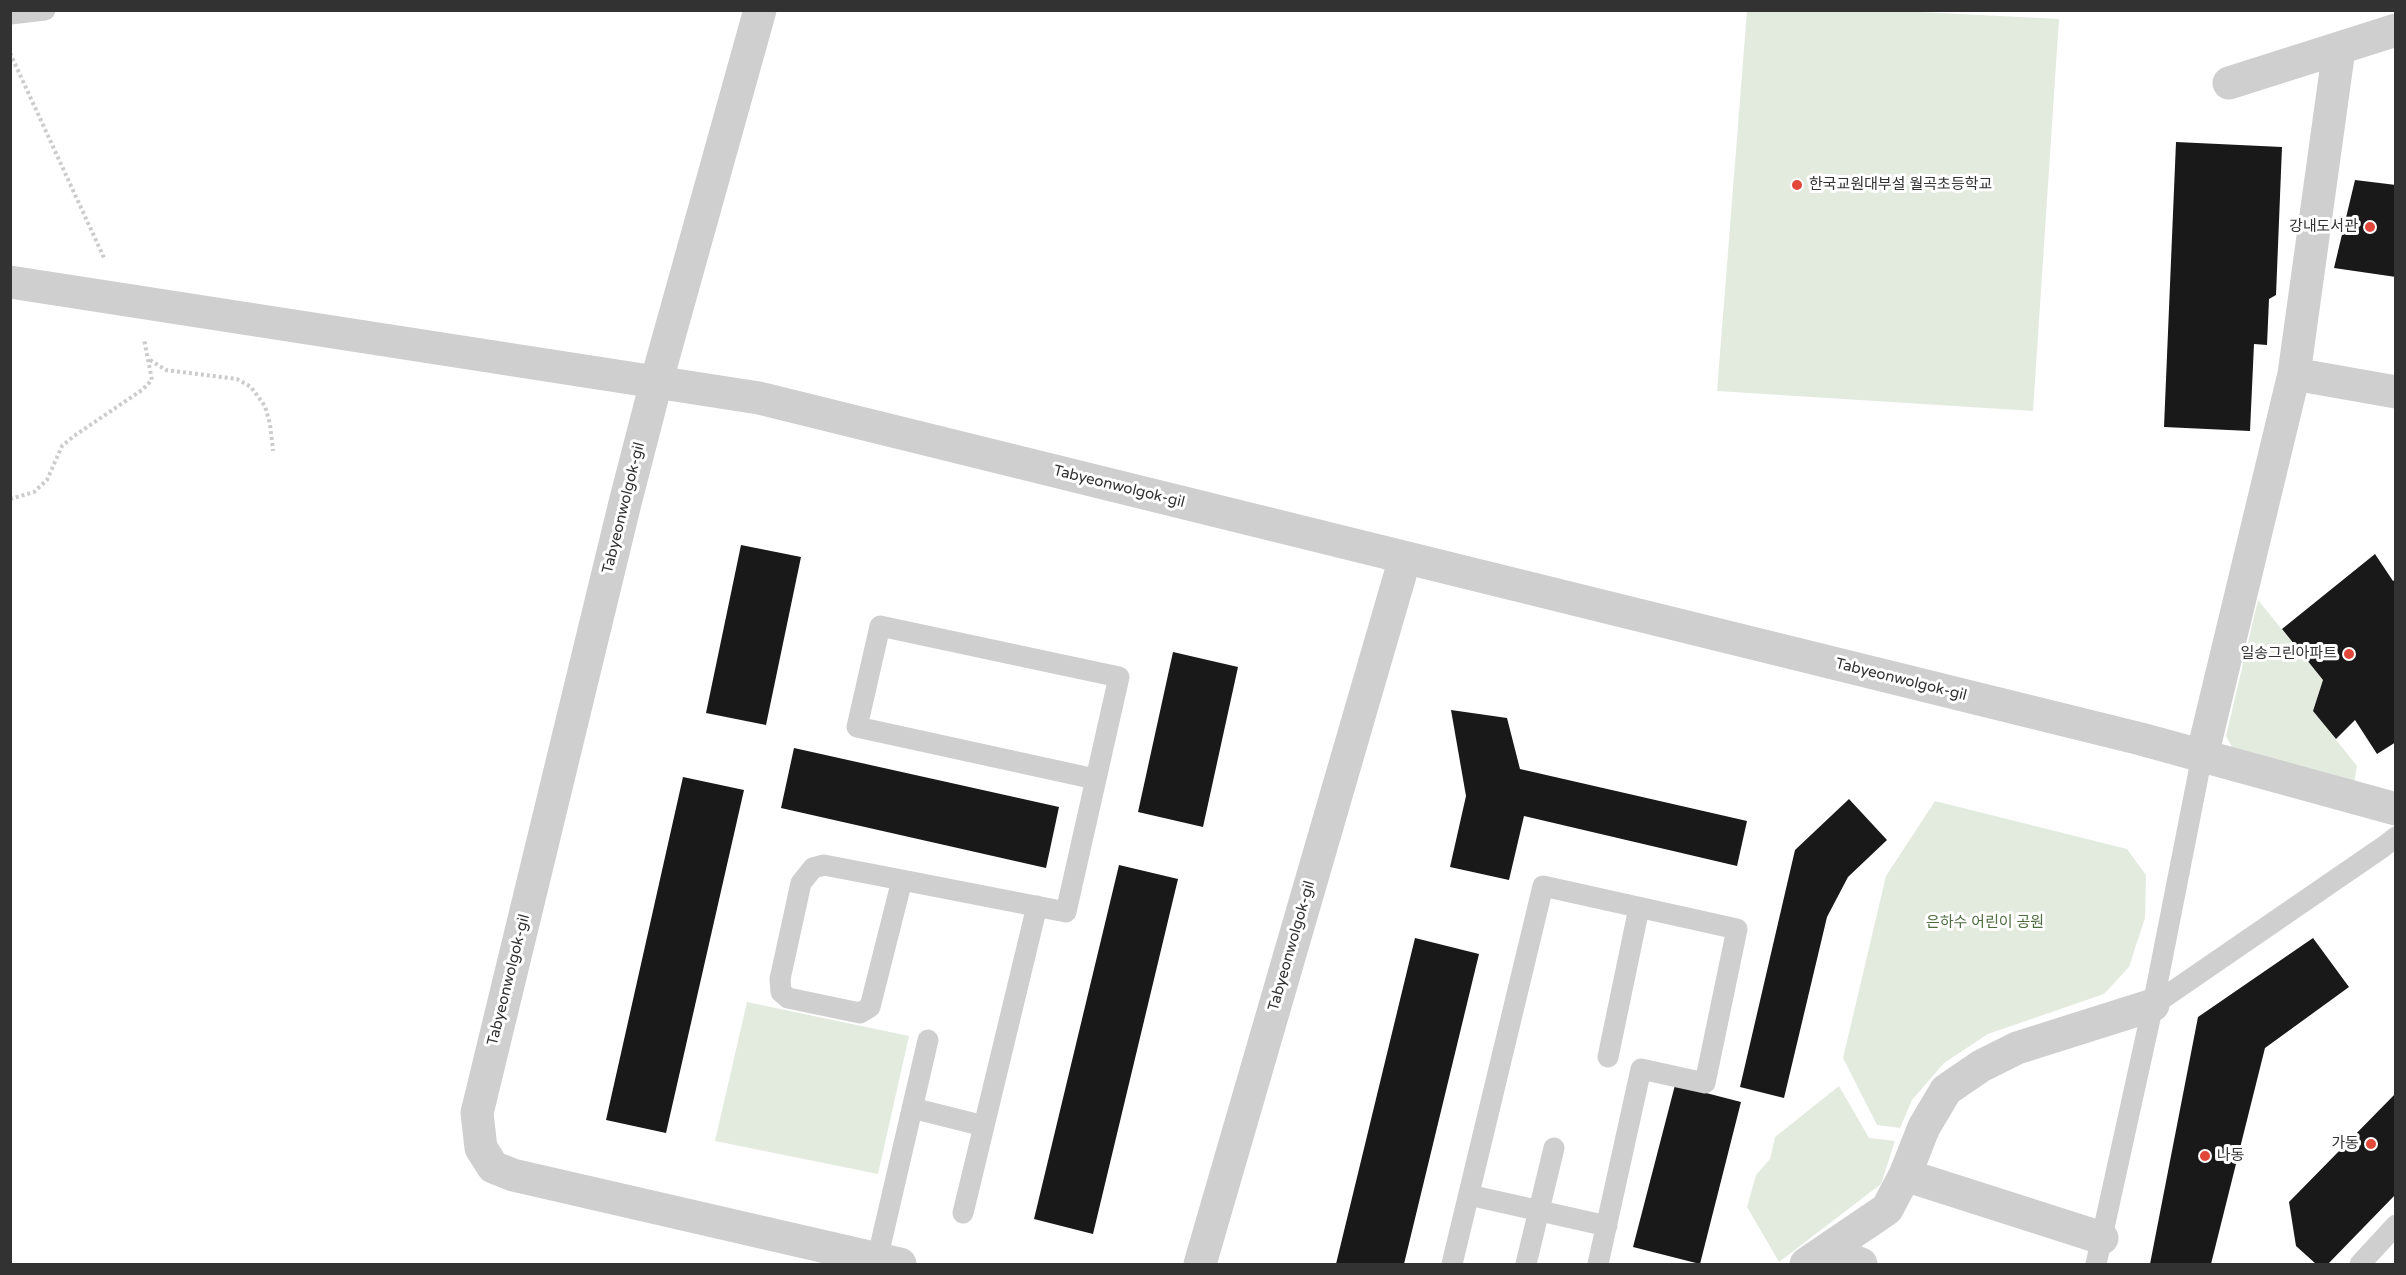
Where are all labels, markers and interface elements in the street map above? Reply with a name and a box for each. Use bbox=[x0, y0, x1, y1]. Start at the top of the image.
place label: 한국교원대부설 월곡초등학교 bbox=[1809, 176, 1992, 194]
marker: 한국교원대부설 월곡초등학교 bbox=[1790, 178, 1804, 192]
place label: 강내도서관 bbox=[2289, 218, 2358, 236]
marker: 강내도서관 bbox=[2363, 220, 2377, 234]
street label: Tabyeonwolgok-gil bbox=[599, 440, 649, 576]
street label: Tabyeonwolgok-gil bbox=[1051, 462, 1187, 512]
place label: 일송그린아파트 bbox=[2240, 645, 2337, 663]
marker: 일송그린아파트 bbox=[2342, 647, 2356, 661]
street label: Tabyeonwolgok-gil bbox=[1833, 655, 1969, 705]
street label: Tabyeonwolgok-gil bbox=[1265, 879, 1319, 1013]
street label: Tabyeonwolgok-gil bbox=[484, 912, 534, 1048]
park label: 은하수 어린이 공원 bbox=[1926, 914, 2044, 932]
place label: 가동 bbox=[2331, 1135, 2359, 1153]
marker: 가동 bbox=[2364, 1137, 2378, 1151]
place label: 나동 bbox=[2217, 1147, 2245, 1165]
marker: 나동 bbox=[2198, 1149, 2212, 1163]

